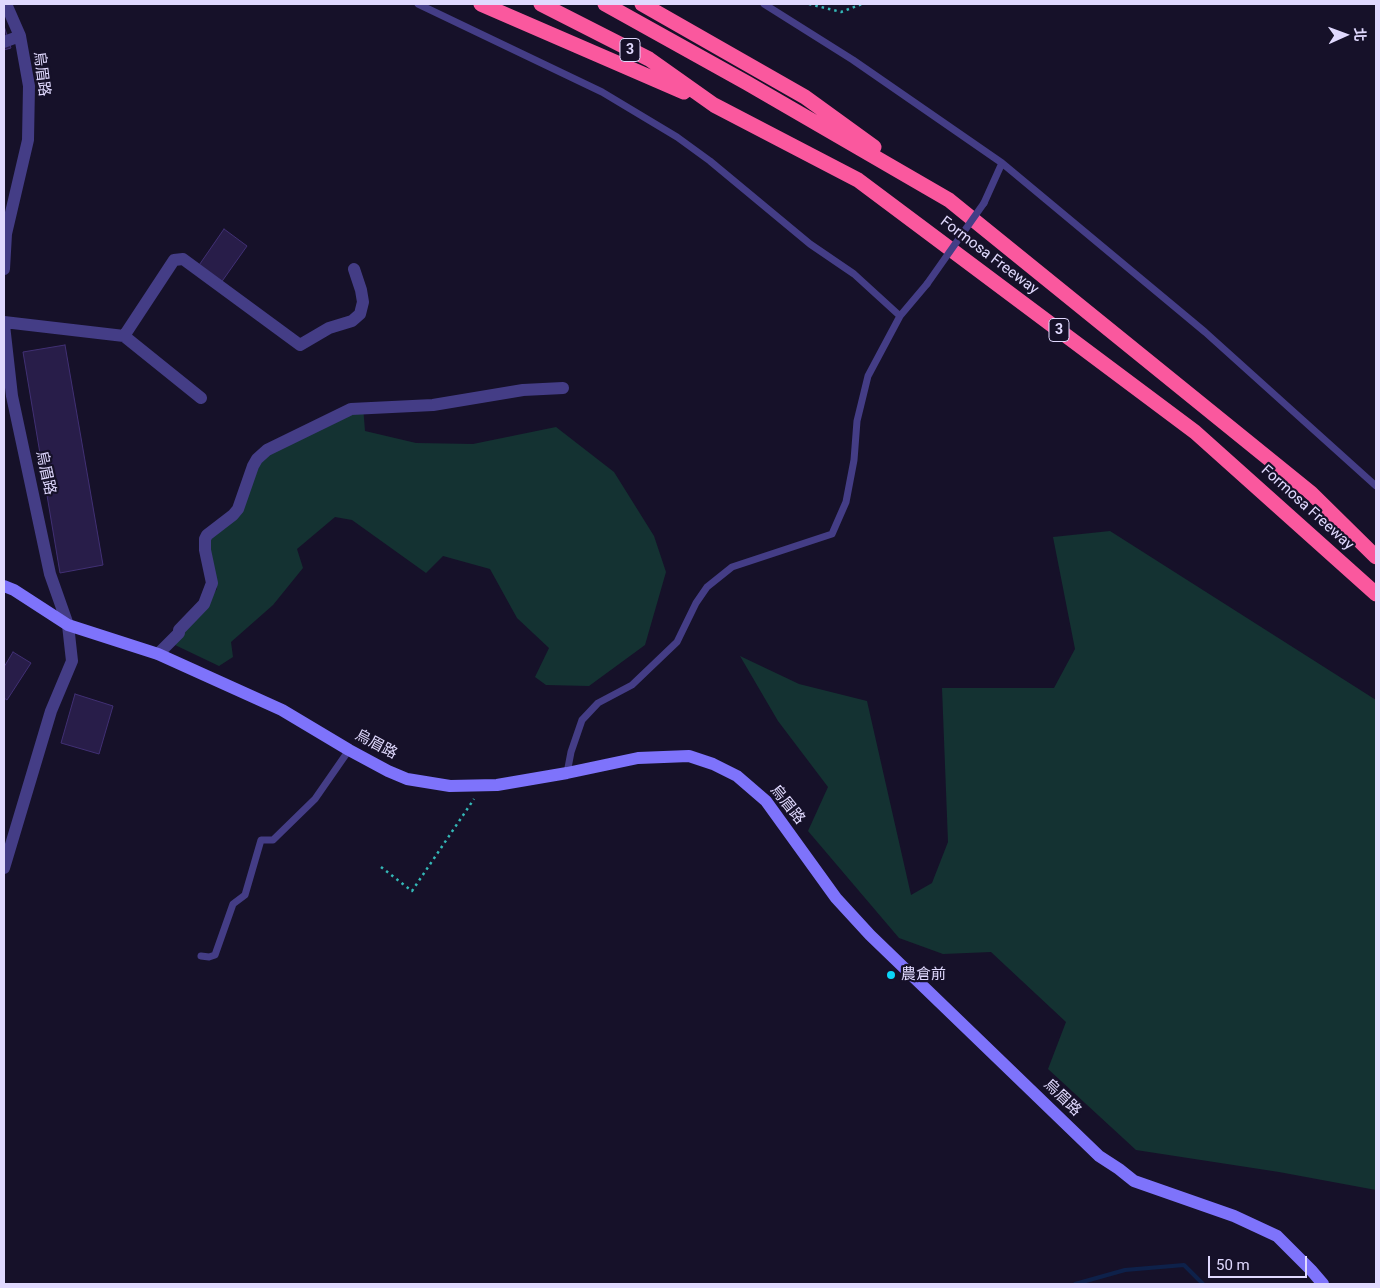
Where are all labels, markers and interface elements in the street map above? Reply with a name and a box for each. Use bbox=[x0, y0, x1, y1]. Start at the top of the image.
north arrow bbox=[1320, 10, 1370, 60]
text: 北 bbox=[1352, 27, 1368, 42]
road number: 3 bbox=[620, 38, 640, 62]
street label: 烏眉路 bbox=[29, 51, 53, 97]
street label: Formosa Freeway bbox=[936, 213, 1042, 299]
road number: 3 bbox=[1049, 318, 1069, 342]
street label: 烏眉路 bbox=[32, 449, 58, 497]
street label: Formosa Freeway bbox=[1257, 462, 1357, 554]
street label: 烏眉路 bbox=[352, 726, 400, 764]
street label: 烏眉路 bbox=[766, 782, 808, 828]
place label: 農倉前 bbox=[901, 966, 946, 984]
marker: 農倉前 bbox=[885, 969, 897, 981]
street label: 烏眉路 bbox=[1040, 1076, 1084, 1120]
scale bar bbox=[1210, 1246, 1309, 1278]
text: 50 m bbox=[1216, 1256, 1250, 1274]

